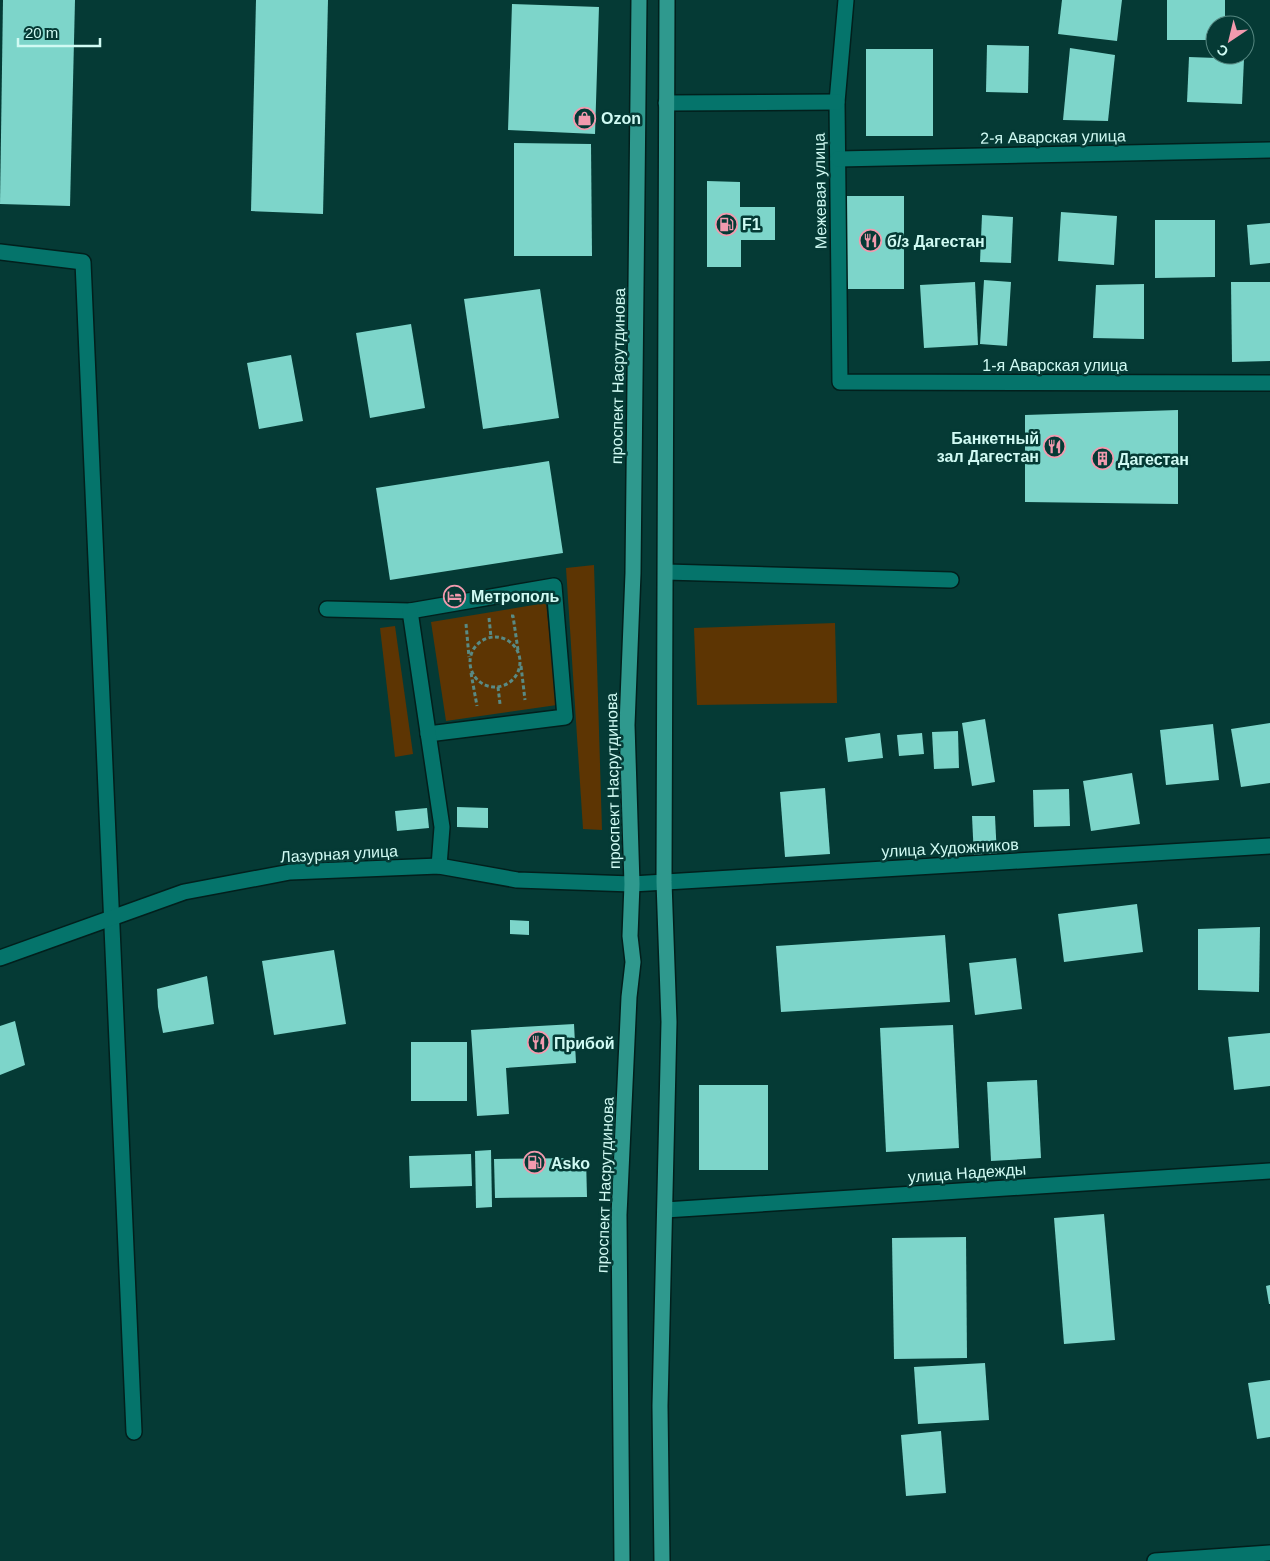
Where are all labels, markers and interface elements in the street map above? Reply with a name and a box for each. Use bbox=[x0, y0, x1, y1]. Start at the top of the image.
scale bar bbox=[18, 15, 100, 47]
north arrow bbox=[1205, 15, 1255, 65]
text: 20 m bbox=[25, 24, 58, 41]
text: С bbox=[1214, 41, 1231, 60]
shop icon: Ozon bbox=[573, 106, 597, 130]
place label: Ozon bbox=[601, 110, 641, 127]
street label: 2-я Аварская улица bbox=[980, 127, 1126, 147]
street label: Межевая улица bbox=[810, 133, 830, 249]
fuel station icon: F1 bbox=[714, 212, 738, 236]
place label: F1 bbox=[742, 216, 761, 233]
restaurant icon: б/з Дагестан bbox=[859, 229, 883, 253]
place label: б/з Дагестан bbox=[887, 233, 985, 250]
street label: проспект Насрутдинова bbox=[608, 288, 628, 464]
street label: 1-я Аварская улица bbox=[982, 357, 1128, 374]
place label: Банкетный зал Дагестан bbox=[937, 430, 1039, 465]
restaurant icon: Банкетный зал Дагестан bbox=[1043, 435, 1067, 459]
building icon: Дагестан bbox=[1090, 447, 1114, 471]
place label: Дагестан bbox=[1118, 451, 1189, 468]
hotel icon: Метрополь bbox=[443, 584, 467, 608]
place label: Метрополь bbox=[471, 588, 560, 605]
street label: проспект Насрутдинова bbox=[603, 693, 623, 869]
street label: улица Художников bbox=[881, 836, 1019, 860]
street label: Лазурная улица bbox=[280, 842, 398, 866]
restaurant icon: Прибой bbox=[526, 1031, 550, 1055]
place label: Прибой bbox=[554, 1035, 615, 1052]
street label: проспект Насрутдинова bbox=[593, 1097, 617, 1273]
fuel station icon: Asko bbox=[523, 1151, 547, 1175]
place label: Asko bbox=[551, 1155, 590, 1172]
street label: улица Надежды bbox=[907, 1160, 1027, 1186]

